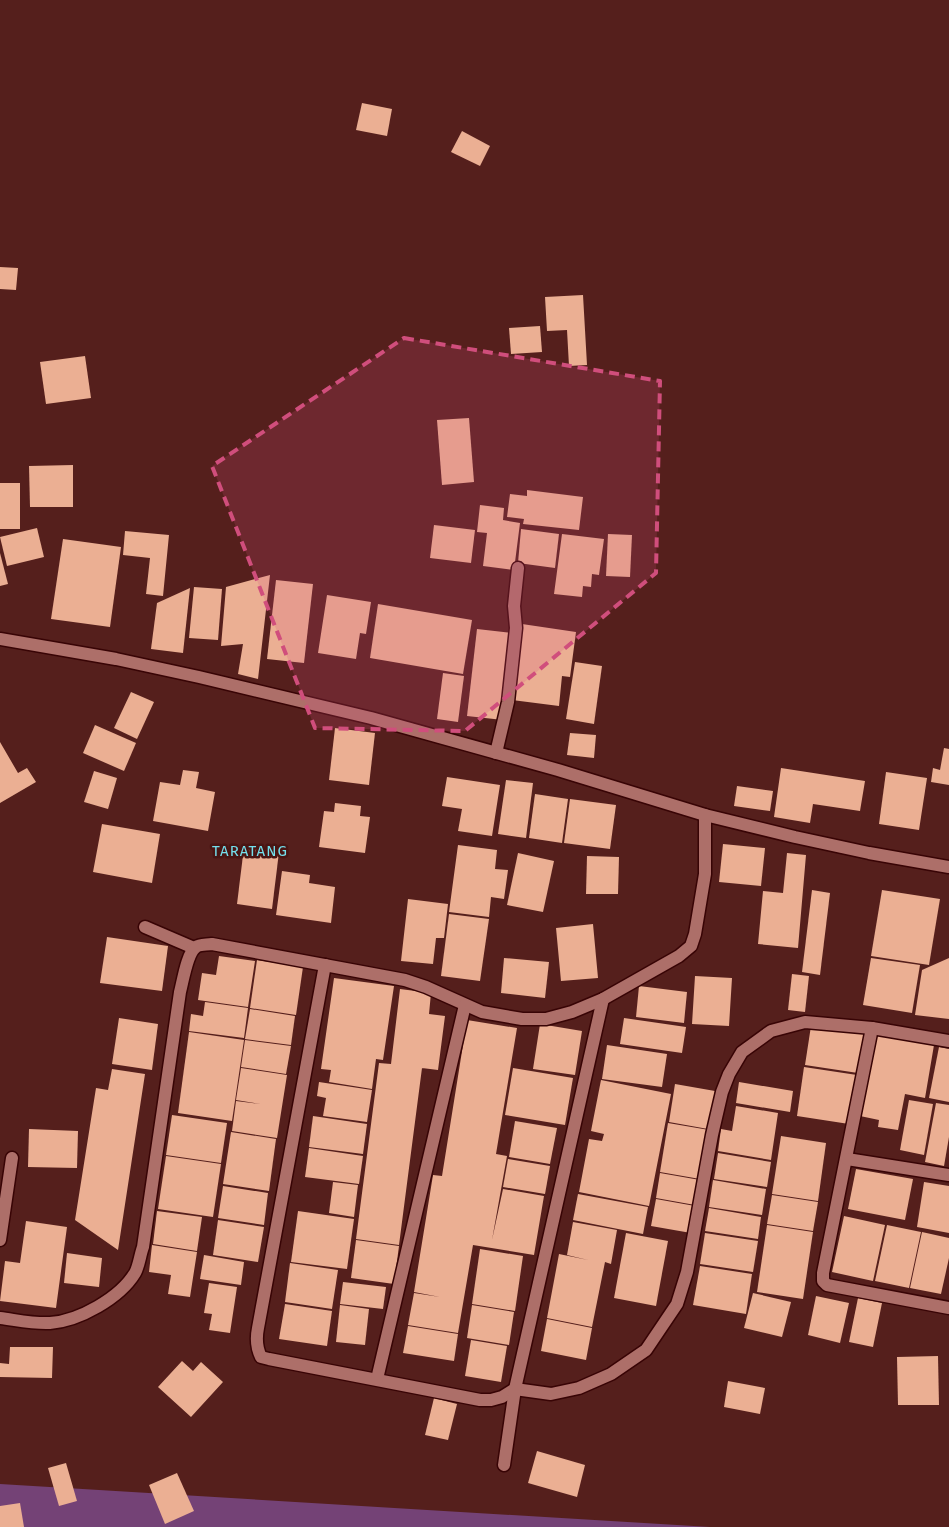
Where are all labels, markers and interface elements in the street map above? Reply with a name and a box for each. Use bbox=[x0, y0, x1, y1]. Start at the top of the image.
district label: TARATANG bbox=[212, 842, 288, 860]

